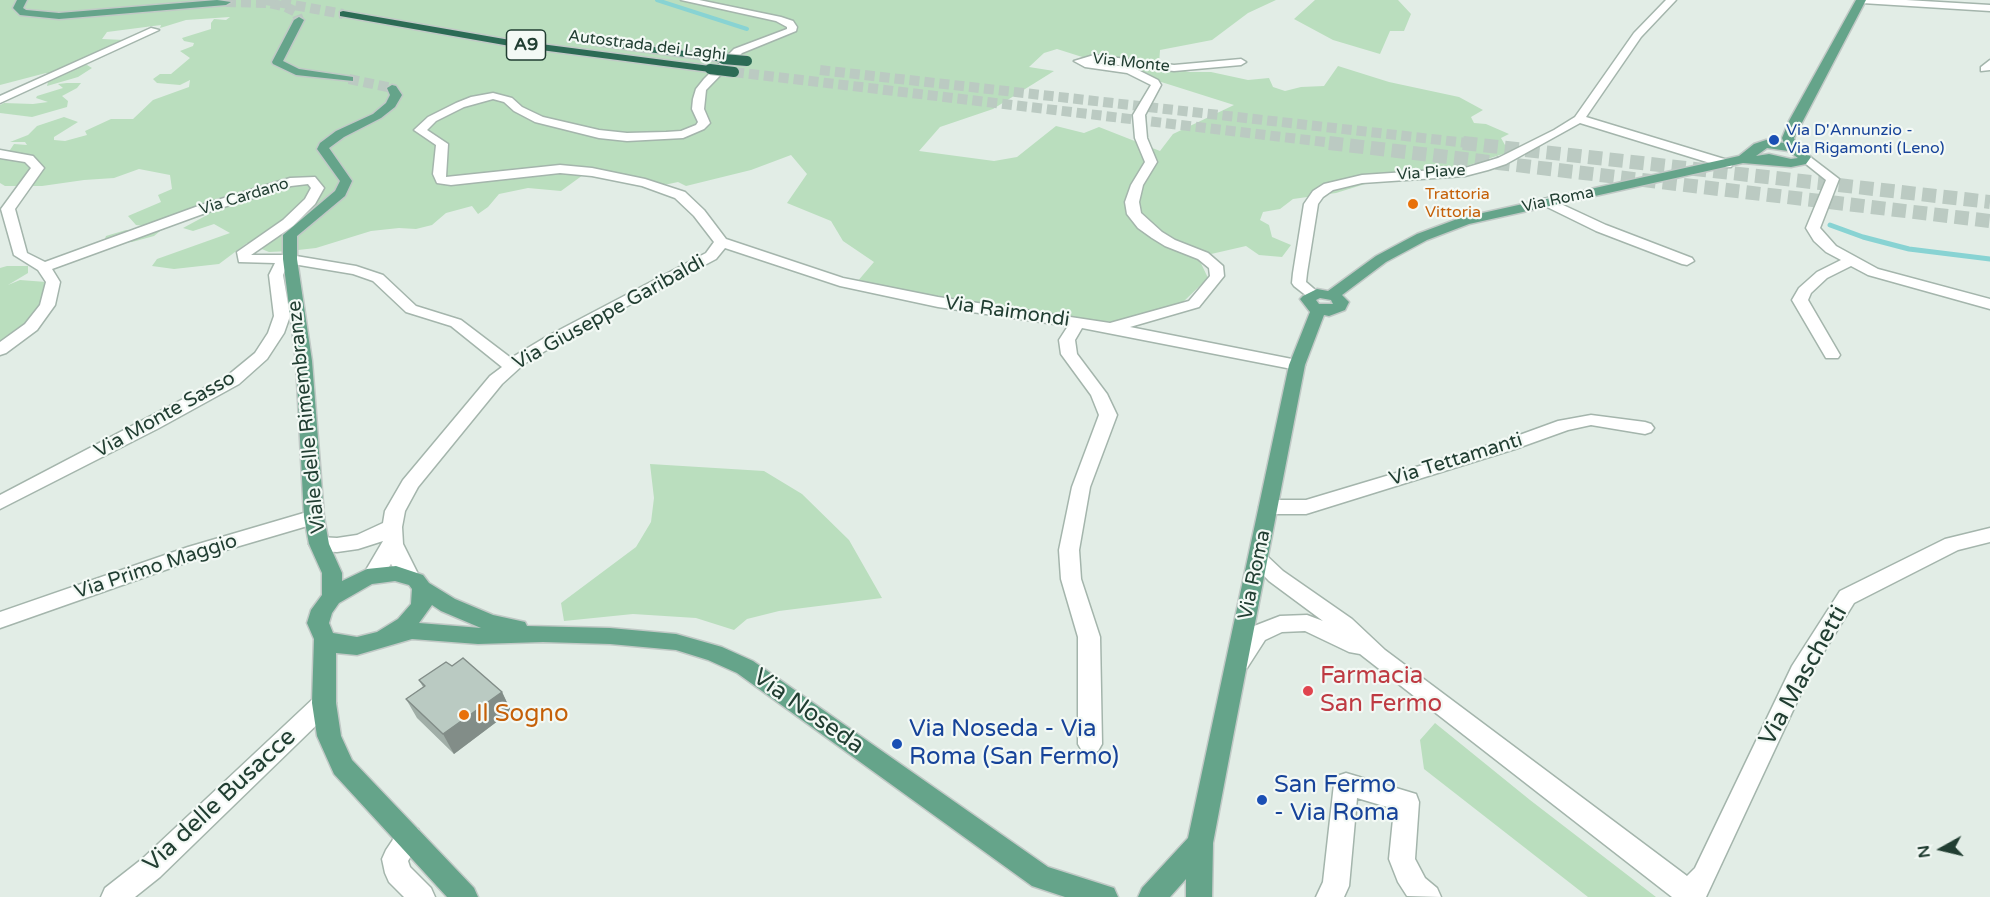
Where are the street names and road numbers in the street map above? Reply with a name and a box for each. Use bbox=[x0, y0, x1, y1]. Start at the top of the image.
street label: Autostrada dei Laghi bbox=[567, 27, 727, 65]
road number: A9 bbox=[506, 30, 546, 60]
street label: Via Monte bbox=[1091, 49, 1171, 77]
street label: Via Piave bbox=[1396, 161, 1466, 185]
street label: Via Cardano bbox=[197, 174, 291, 220]
street label: Via Roma bbox=[1520, 183, 1596, 217]
street label: Via Giuseppe Garibaldi bbox=[509, 250, 709, 376]
street label: Via Raimondi bbox=[943, 291, 1071, 333]
street label: Viale delle Rimembranze bbox=[283, 299, 331, 535]
street label: Via Monte Sasso bbox=[90, 366, 240, 464]
street label: Via Tettamanti bbox=[1387, 428, 1525, 492]
street label: Via Roma bbox=[1234, 528, 1276, 622]
street label: Via Primo Maggio bbox=[72, 529, 240, 605]
street label: Via Maschetti bbox=[1754, 601, 1854, 751]
street label: Via Noseda bbox=[747, 663, 869, 761]
street label: Via delle Busacce bbox=[138, 723, 302, 879]

